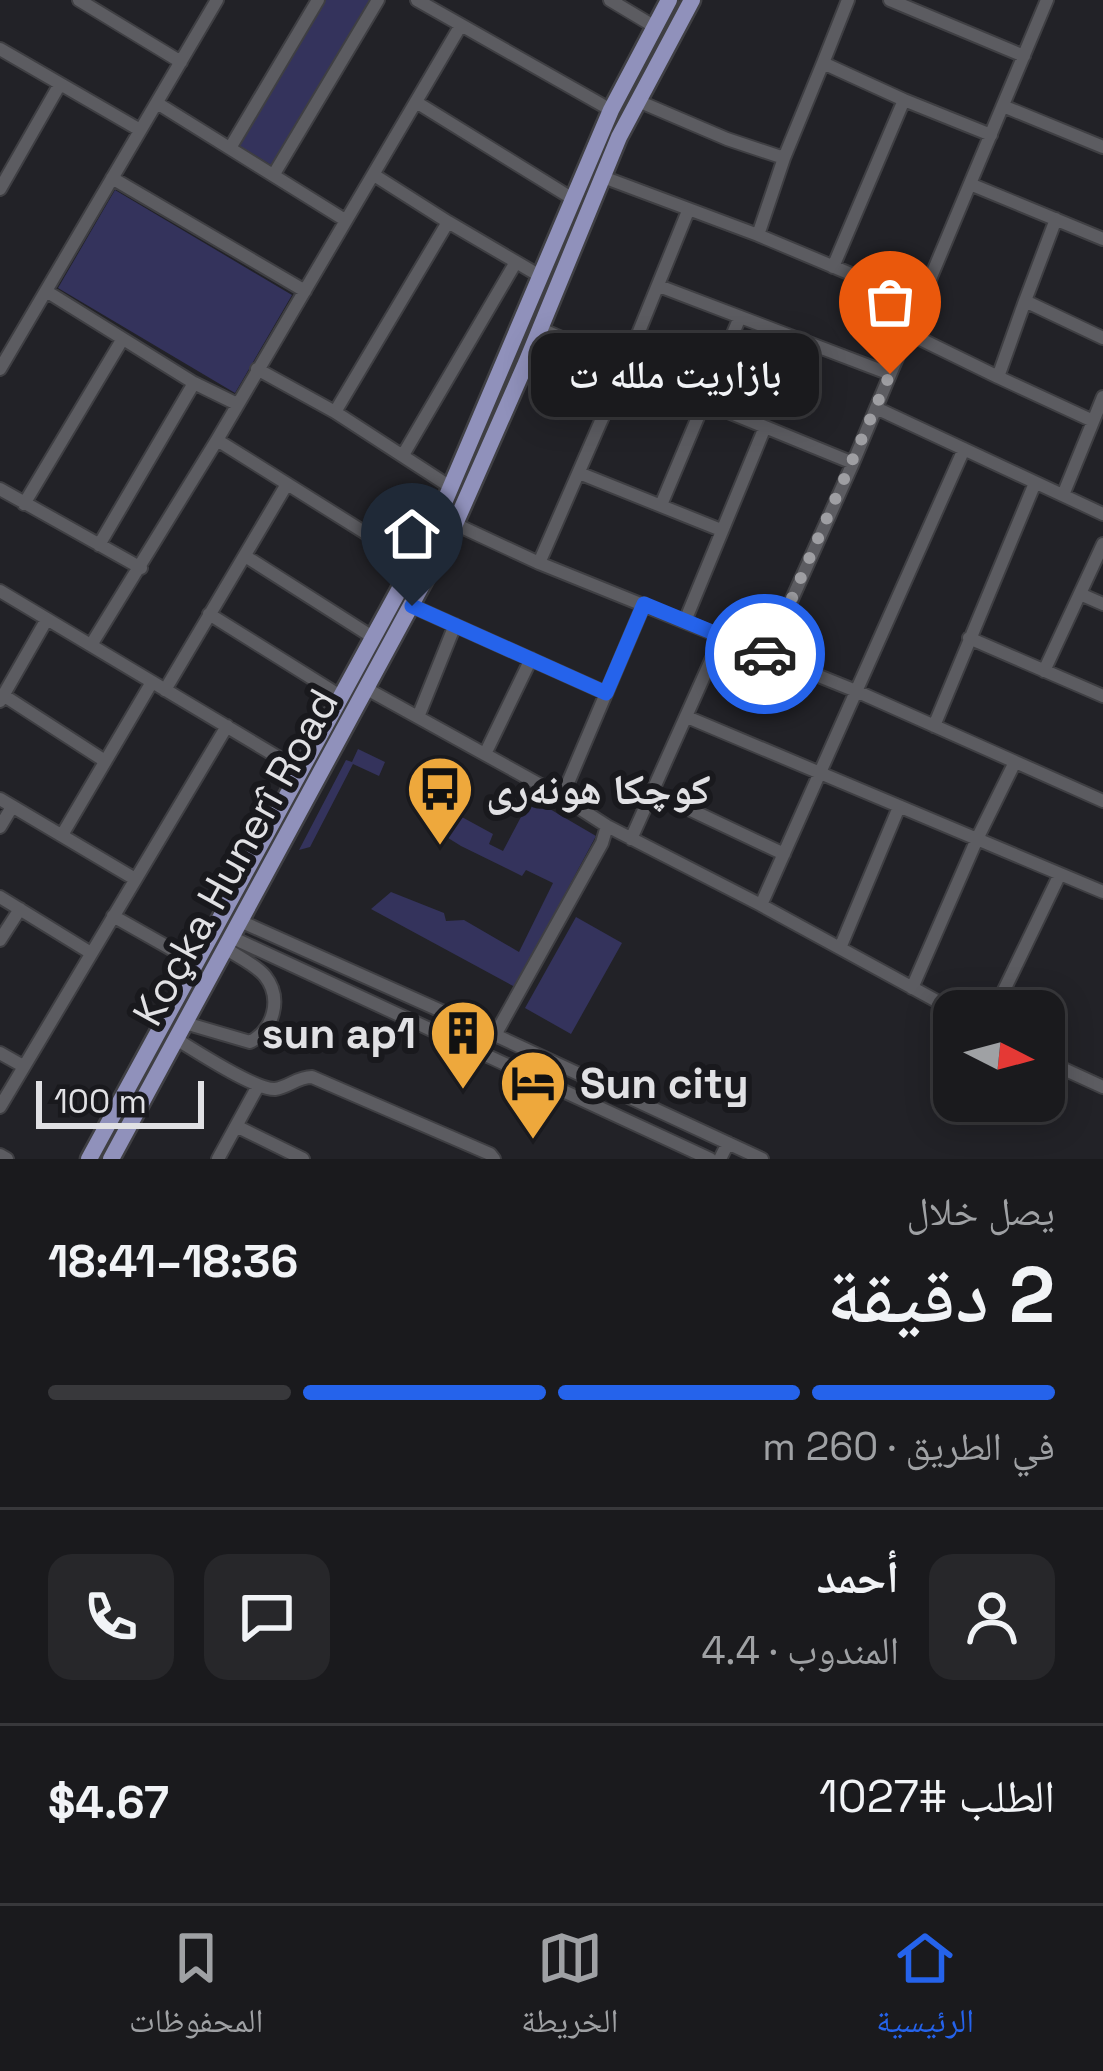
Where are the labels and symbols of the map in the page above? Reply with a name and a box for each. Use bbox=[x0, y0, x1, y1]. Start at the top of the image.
pin bbox=[839, 251, 941, 374]
callout: بازاريت ملله ت bbox=[530, 332, 818, 416]
pin bbox=[361, 483, 463, 606]
courier bbox=[705, 594, 825, 714]
street label: Koçka Hunerî Road bbox=[121, 680, 350, 1035]
bus stop icon: كوچكا هونەری bbox=[405, 754, 475, 848]
place label: كوچكا هونەری bbox=[486, 763, 711, 816]
north arrow bbox=[933, 990, 1065, 1122]
building icon: sun ap1 bbox=[428, 998, 498, 1092]
place label: sun ap1 bbox=[262, 1007, 416, 1060]
hotel icon: Sun city bbox=[498, 1048, 568, 1142]
place label: Sun city bbox=[580, 1057, 749, 1110]
scale bar bbox=[36, 1075, 204, 1128]

